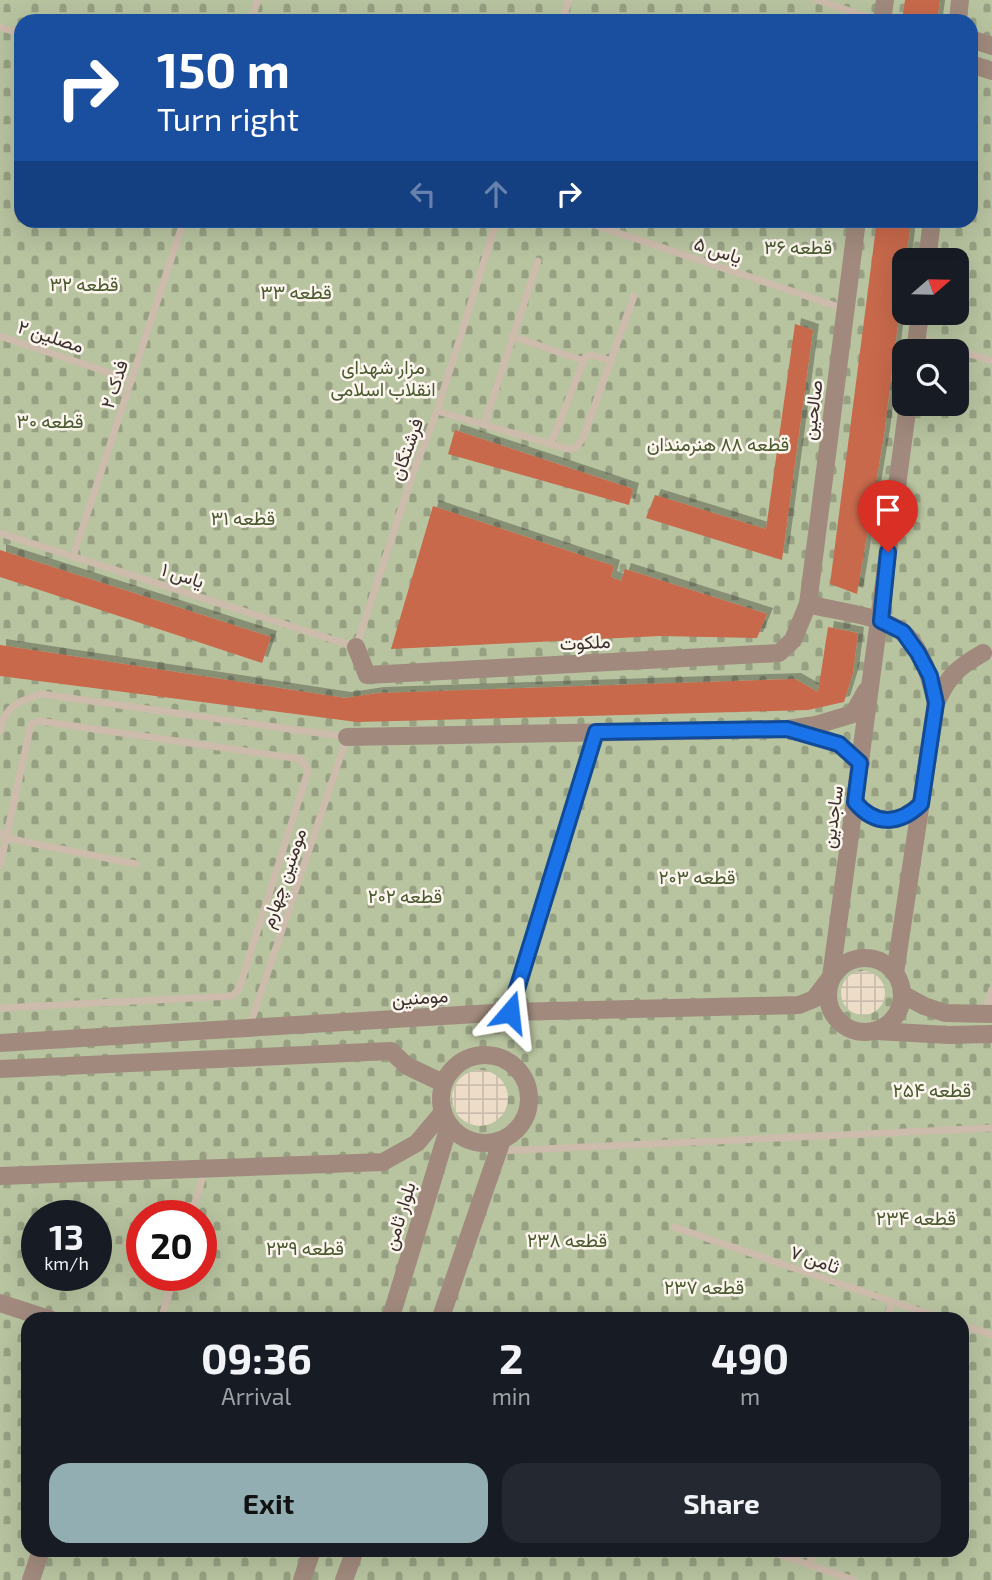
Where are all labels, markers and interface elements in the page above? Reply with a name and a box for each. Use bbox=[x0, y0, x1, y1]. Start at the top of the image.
text: 150 m bbox=[157, 39, 290, 98]
icon: right bbox=[42, 42, 133, 133]
text: Turn right bbox=[157, 99, 299, 137]
icon: left bbox=[404, 175, 442, 213]
icon: ahead bbox=[477, 175, 515, 213]
icon: right bbox=[550, 175, 588, 213]
street label: یاس ۵ bbox=[691, 231, 745, 269]
park label: قطعه ۳۶ bbox=[764, 235, 832, 258]
north arrow bbox=[892, 248, 970, 326]
map controls bbox=[892, 248, 969, 416]
park label: قطعه ۳۲ bbox=[50, 272, 118, 295]
park label: قطعه ۳۳ bbox=[260, 280, 332, 303]
street label: مصلین ۲ bbox=[15, 314, 87, 358]
button: search bbox=[892, 339, 969, 416]
park label: مزار شهدای انقلاب اسلامی bbox=[330, 355, 436, 401]
street label: فدک ۲ bbox=[95, 357, 132, 411]
street label: صالحین bbox=[796, 378, 828, 442]
park label: قطعه ۳۰ bbox=[17, 409, 84, 432]
street label: فرشتگان bbox=[384, 415, 428, 483]
park label: قطعه ۸۸ هنرمندان bbox=[647, 432, 789, 456]
pin bbox=[858, 480, 918, 552]
icon: arrive bbox=[869, 491, 907, 529]
park label: قطعه ۳۱ bbox=[211, 506, 275, 529]
street label: یاس ۱ bbox=[159, 557, 207, 593]
street label: ملکوت bbox=[559, 629, 611, 655]
street label: ساجدین bbox=[816, 784, 848, 850]
street label: مومنین چهارم bbox=[255, 825, 313, 932]
park label: قطعه ۲۰۳ bbox=[659, 865, 735, 888]
park label: قطعه ۲۰۲ bbox=[368, 884, 442, 907]
position arrow bbox=[473, 975, 547, 1049]
street label: مومنین bbox=[391, 983, 449, 1011]
park label: قطعه ۲۵۴ bbox=[893, 1078, 971, 1101]
street label: بلوار ثامن bbox=[377, 1179, 421, 1253]
speed limit sign: 20 bbox=[126, 1200, 217, 1291]
park label: قطعه ۲۳۴ bbox=[876, 1206, 956, 1229]
text: 13 bbox=[49, 1215, 84, 1257]
park label: قطعه ۲۳۸ bbox=[527, 1228, 607, 1251]
park label: قطعه ۲۳۹ bbox=[266, 1236, 344, 1259]
street label: ثامن ۷ bbox=[787, 1239, 843, 1279]
text: km/h bbox=[44, 1252, 89, 1274]
park label: قطعه ۲۳۷ bbox=[664, 1275, 744, 1298]
text: 09:36 bbox=[201, 1332, 312, 1382]
text: 2 bbox=[499, 1332, 524, 1382]
text: 490 bbox=[711, 1332, 789, 1382]
text: Arrival bbox=[221, 1382, 291, 1410]
text: min bbox=[492, 1382, 531, 1410]
text: m bbox=[740, 1382, 760, 1410]
button: Exit bbox=[49, 1463, 488, 1543]
button: Share bbox=[502, 1463, 941, 1543]

